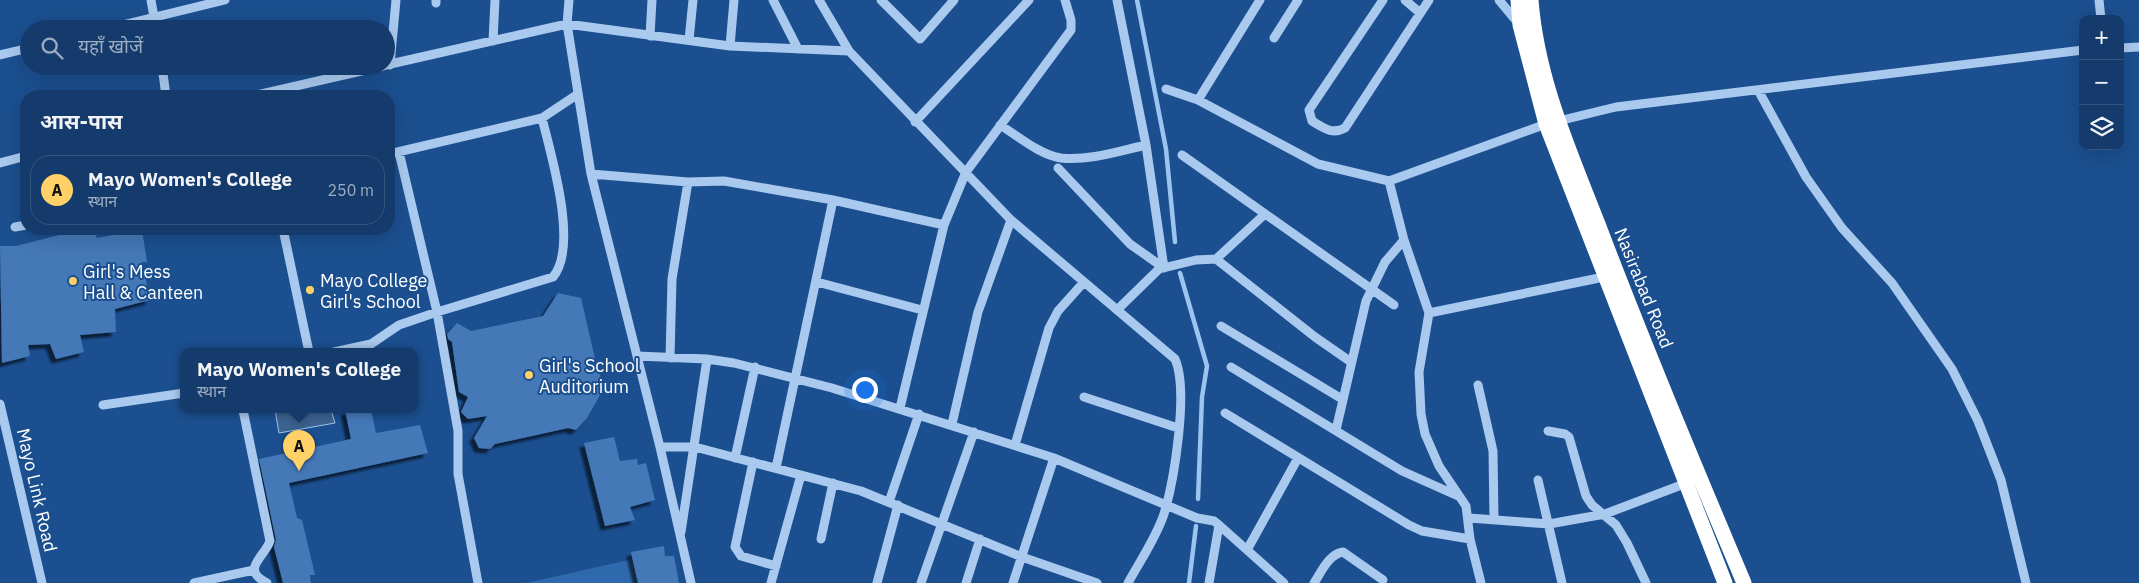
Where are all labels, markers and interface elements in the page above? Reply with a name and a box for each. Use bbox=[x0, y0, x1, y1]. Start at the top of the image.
map controls bbox=[2079, 15, 2124, 150]
button: + bbox=[2079, 15, 2124, 60]
search box bbox=[20, 20, 395, 75]
icon: search bbox=[38, 34, 66, 62]
text: यहाँ खोजें bbox=[78, 34, 143, 58]
button: − bbox=[2079, 60, 2124, 105]
button: layers bbox=[2079, 105, 2124, 150]
text: आस-पास bbox=[40, 107, 123, 135]
text: Mayo Women's College bbox=[88, 167, 292, 191]
text: A bbox=[52, 180, 62, 200]
text: 250 m bbox=[327, 180, 374, 200]
text: स्थान bbox=[88, 191, 117, 211]
street label: Nasirabad Road bbox=[1609, 224, 1679, 352]
place label: Girl's Mess Hall & Canteen bbox=[83, 260, 203, 304]
place label: Mayo College Girl's School bbox=[320, 269, 428, 313]
marker: Girl's Mess Hall & Canteen bbox=[67, 275, 79, 287]
marker: Mayo College Girl's School bbox=[304, 284, 316, 296]
popup bbox=[180, 348, 418, 413]
place label: Girl's School Auditorium bbox=[539, 354, 640, 398]
text: Mayo Women's College bbox=[197, 357, 401, 381]
marker: Girl's School Auditorium bbox=[523, 369, 535, 381]
your location bbox=[852, 377, 878, 403]
text: स्थान bbox=[197, 381, 226, 401]
street label: Mayo Link Road bbox=[12, 426, 62, 554]
pin: A bbox=[283, 430, 315, 471]

